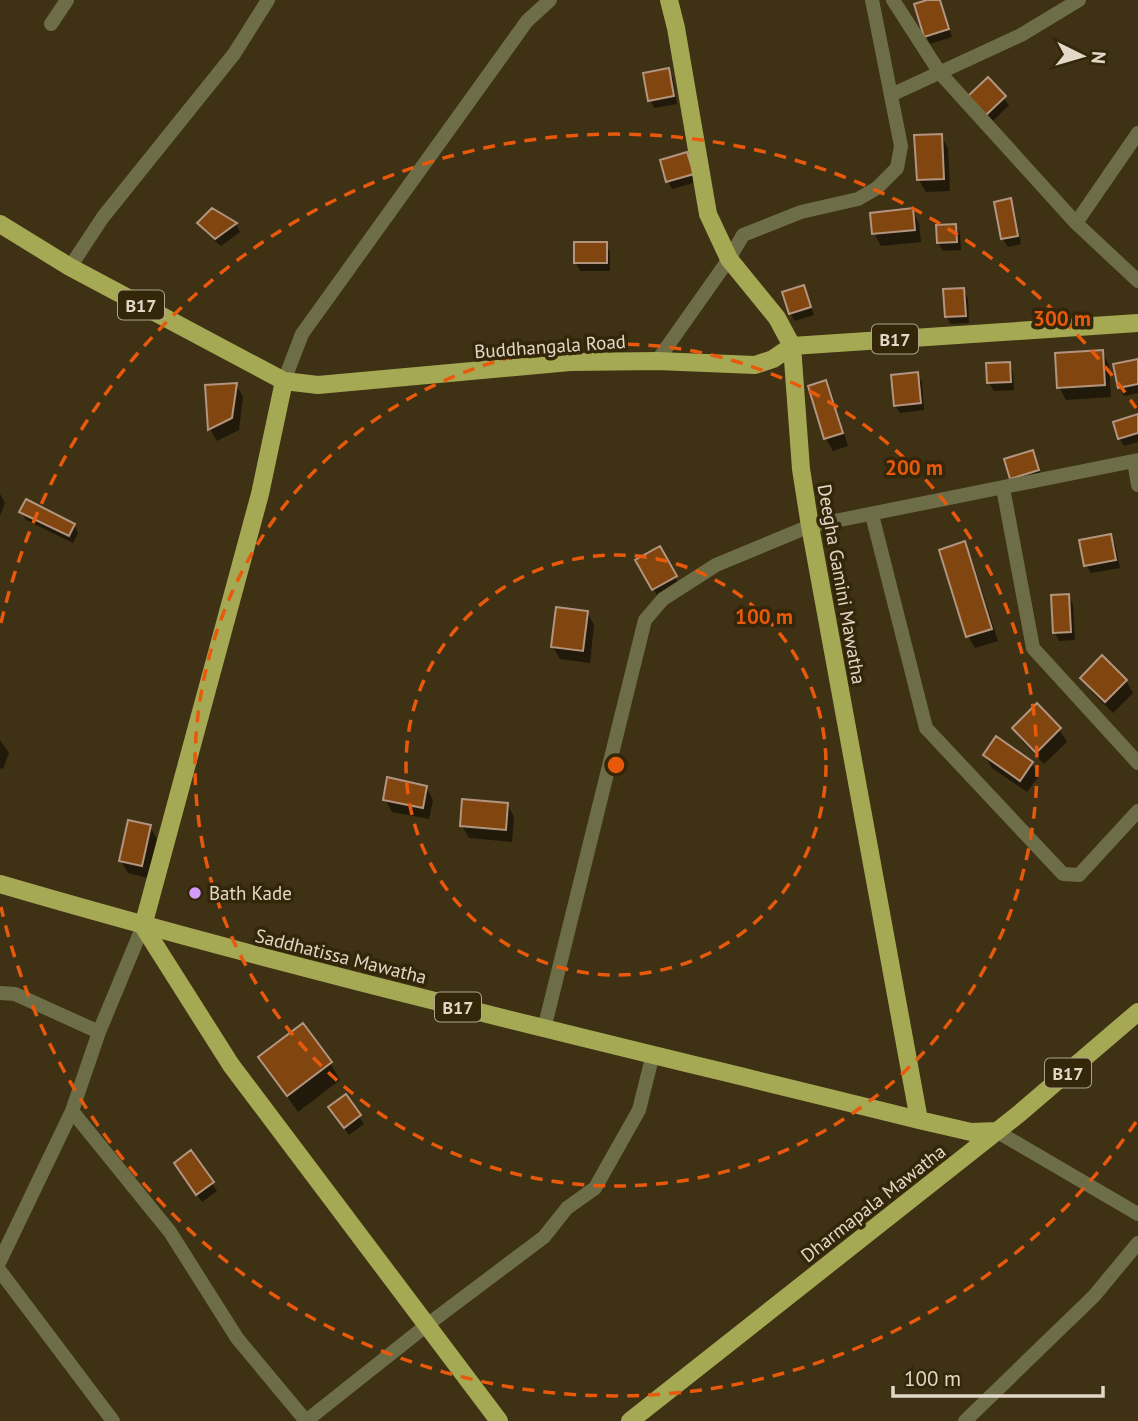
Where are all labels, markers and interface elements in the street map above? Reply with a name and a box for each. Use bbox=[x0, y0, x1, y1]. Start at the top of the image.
north arrow bbox=[1047, 21, 1117, 91]
text: N bbox=[1086, 50, 1111, 65]
road number: B17 bbox=[118, 290, 164, 320]
text: 300 m bbox=[1033, 305, 1091, 332]
road number: B17 bbox=[872, 324, 918, 354]
street label: Buddhangala Road bbox=[473, 329, 627, 363]
text: 200 m bbox=[885, 454, 943, 481]
street label: Deegha Gamini Mawatha bbox=[813, 482, 871, 686]
text: 100 m bbox=[735, 603, 793, 630]
centre of rings bbox=[604, 753, 628, 777]
place label: Bath Kade bbox=[209, 881, 292, 905]
marker: Bath Kade bbox=[187, 885, 203, 901]
street label: Saddhatissa Mawatha bbox=[253, 923, 429, 989]
road number: B17 bbox=[435, 992, 481, 1022]
road number: B17 bbox=[1045, 1058, 1091, 1088]
street label: Dharmapala Mawatha bbox=[796, 1139, 950, 1267]
scale bar bbox=[893, 1354, 1103, 1398]
text: 100 m bbox=[904, 1365, 961, 1392]

